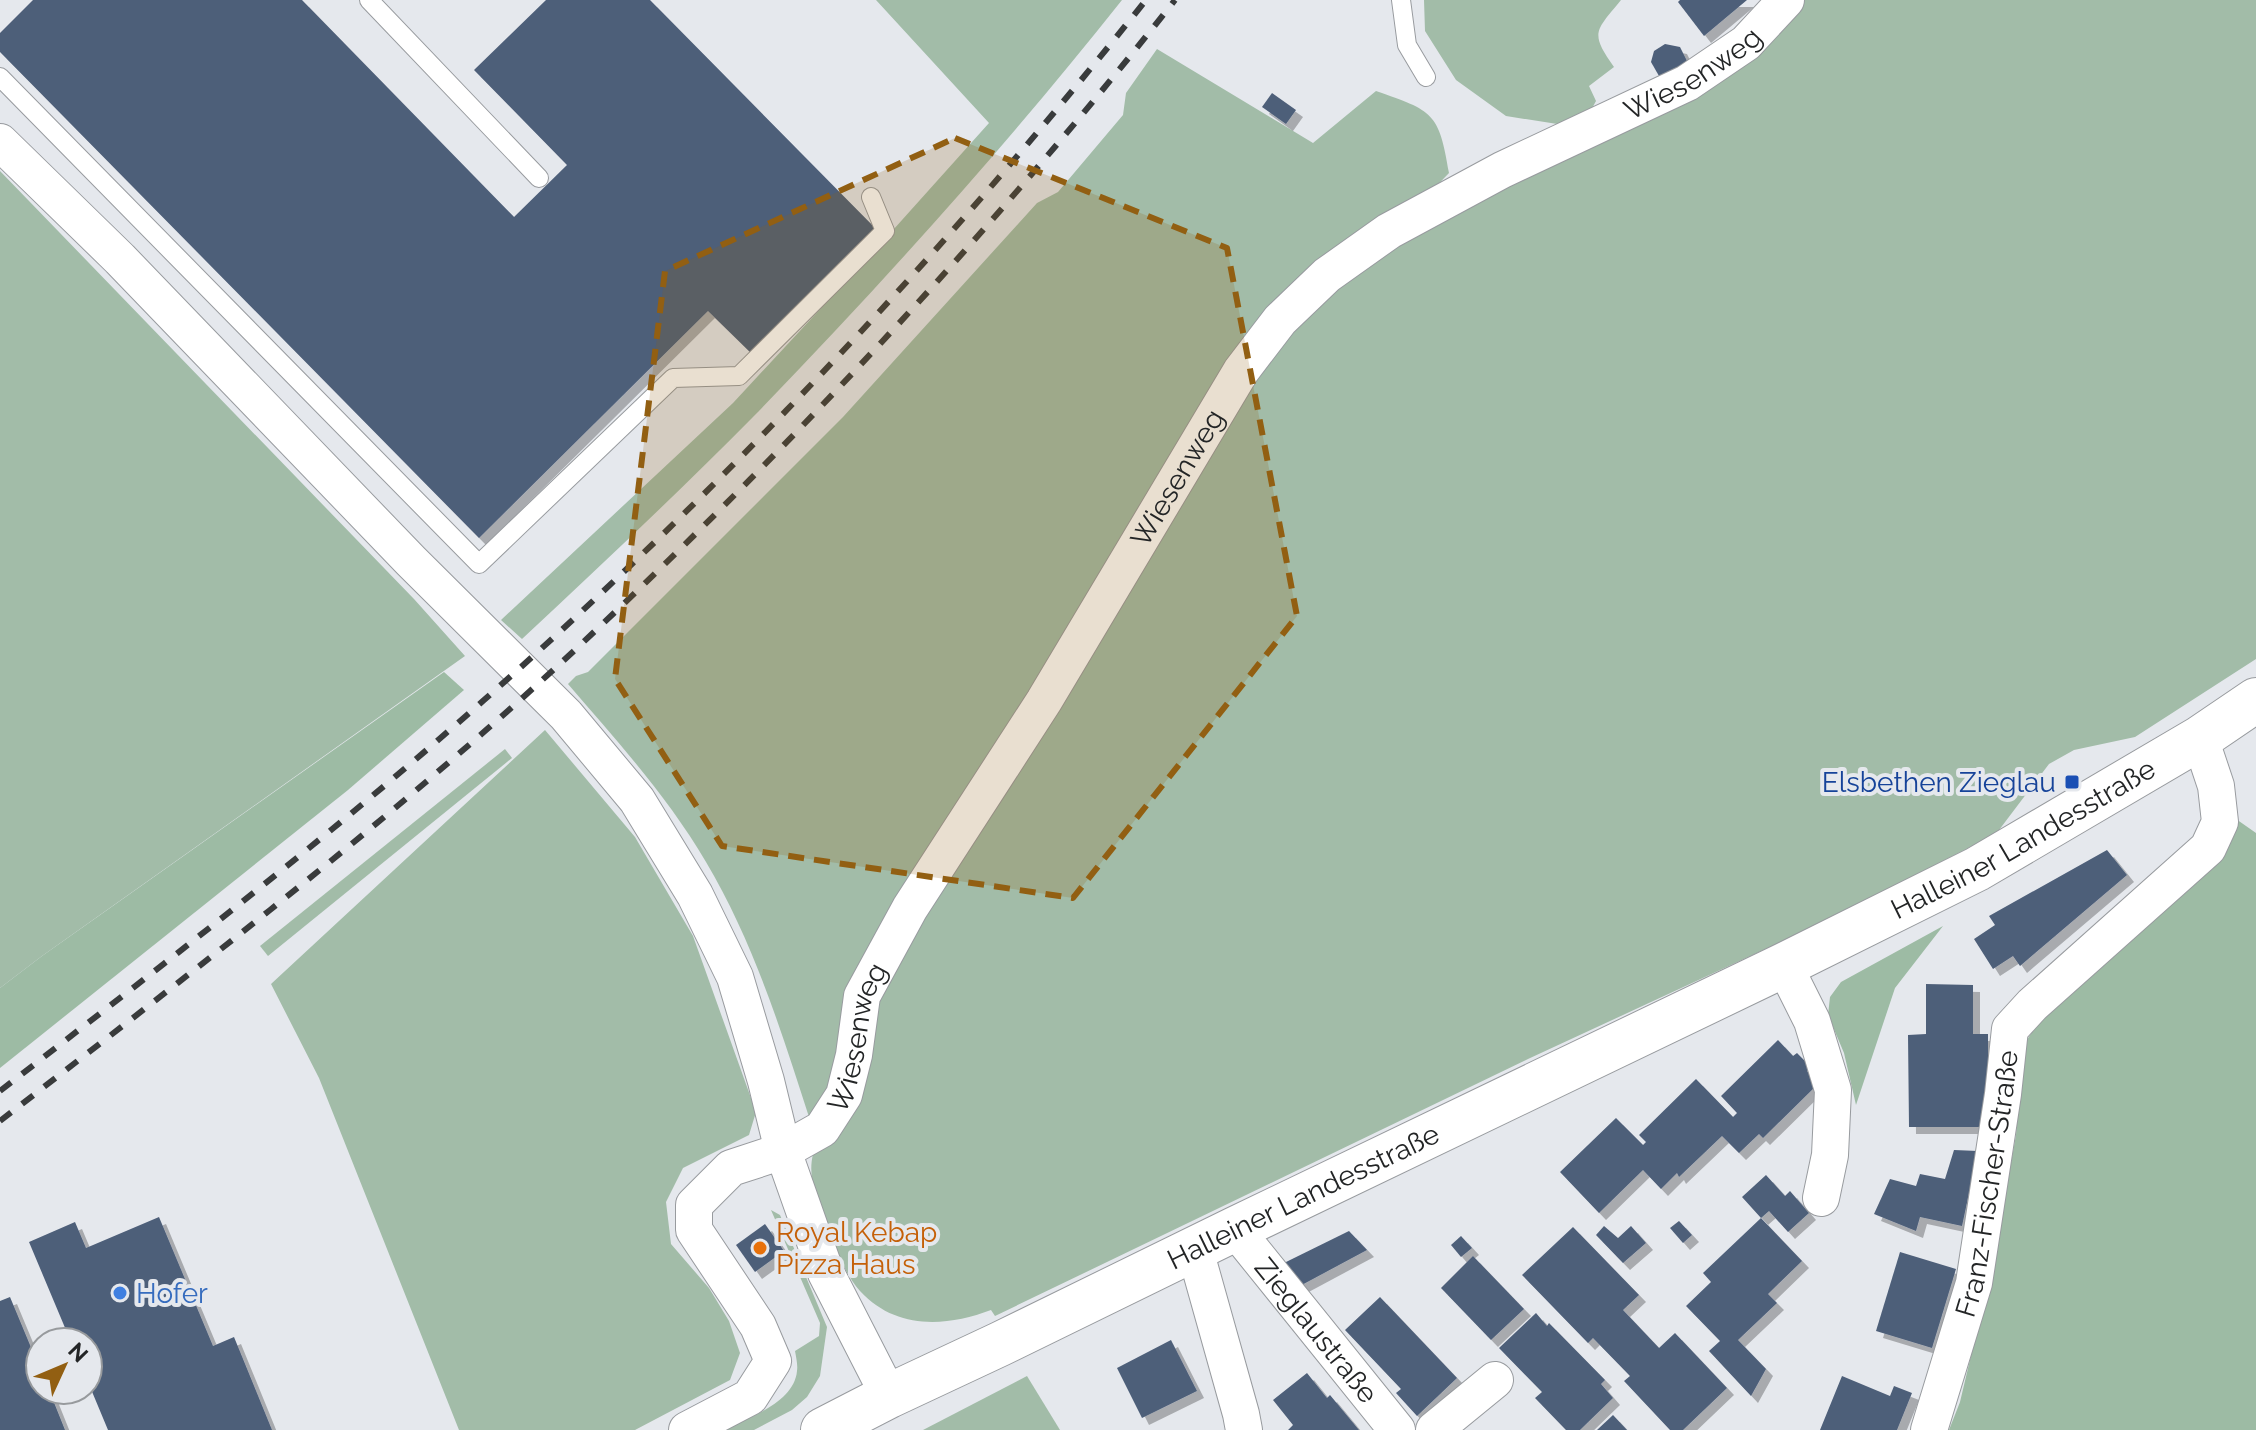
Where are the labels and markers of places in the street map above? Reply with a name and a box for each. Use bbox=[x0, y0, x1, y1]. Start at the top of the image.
place label: Elsbethen Zieglau bbox=[1822, 766, 2056, 799]
marker: Elsbethen Zieglau bbox=[2063, 773, 2081, 791]
place label: Royal Kebap Pizza Haus bbox=[776, 1216, 937, 1281]
marker: Royal Kebap Pizza Haus bbox=[751, 1239, 769, 1257]
place label: Hofer bbox=[136, 1277, 208, 1310]
marker: Hofer bbox=[111, 1284, 129, 1302]

